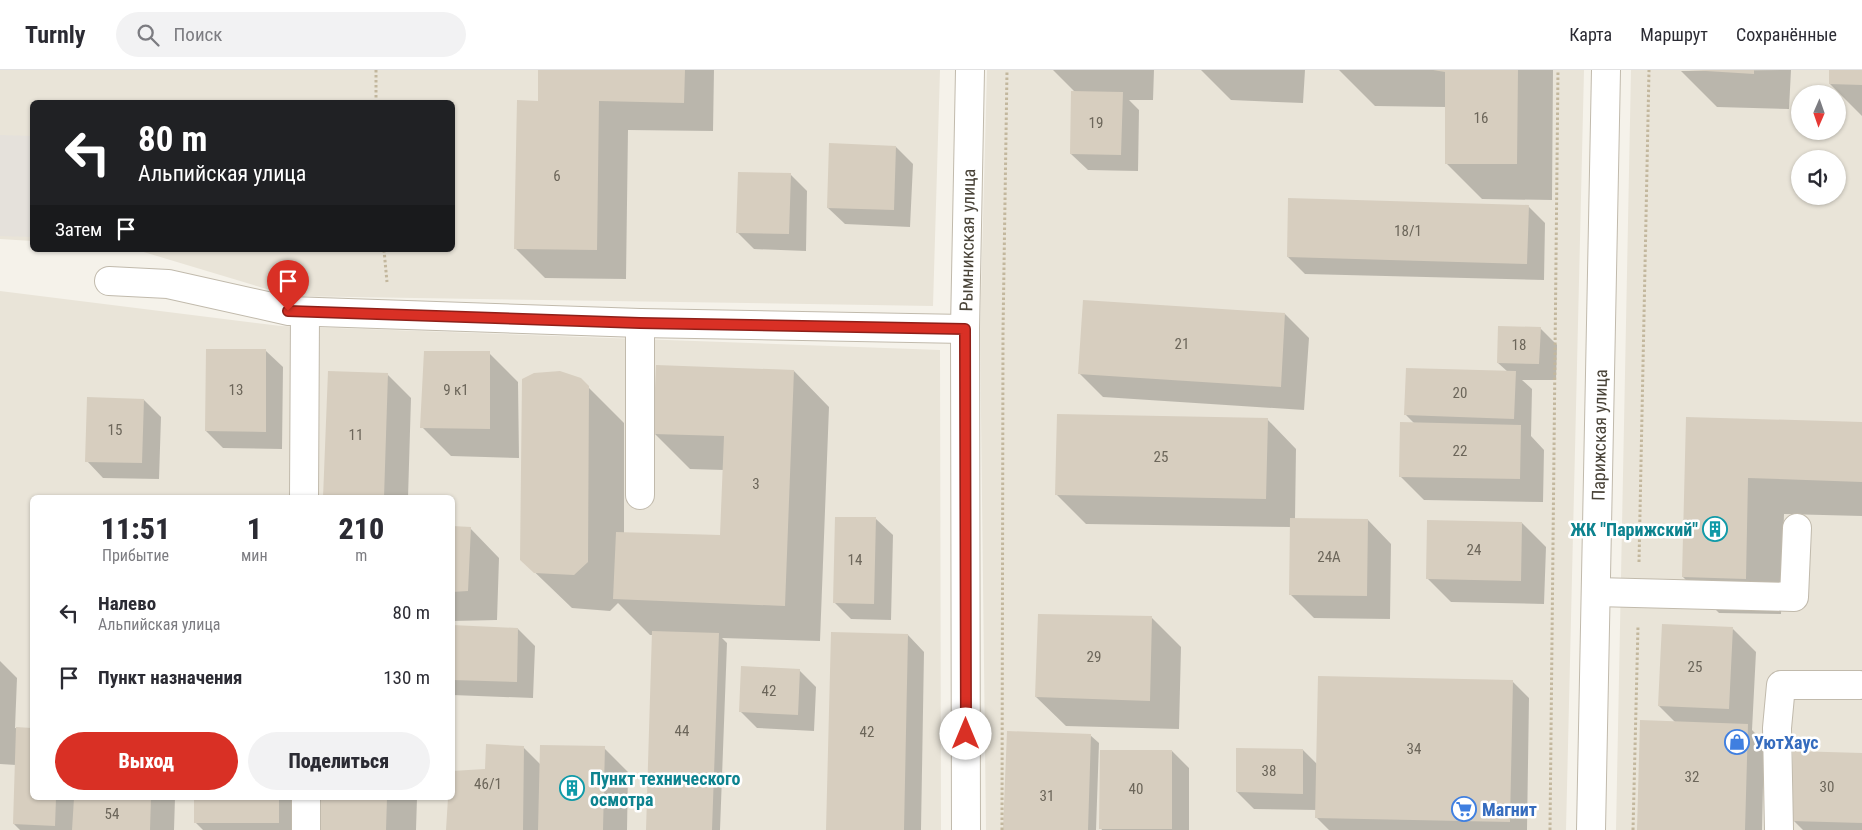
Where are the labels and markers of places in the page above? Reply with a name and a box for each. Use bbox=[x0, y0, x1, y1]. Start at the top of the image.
pin bbox=[267, 260, 309, 311]
building icon: ЖК "Парижский" bbox=[1702, 516, 1728, 542]
place label: ЖК "Парижский" bbox=[1570, 519, 1698, 540]
shop icon: УютХаус bbox=[1724, 729, 1750, 755]
place label: УютХаус bbox=[1754, 732, 1819, 753]
place label: Пункт технического осмотра bbox=[590, 768, 741, 810]
building icon: Пункт технического осмотра bbox=[559, 775, 585, 801]
supermarket icon: Магнит bbox=[1451, 796, 1477, 822]
place label: Магнит bbox=[1482, 799, 1537, 820]

